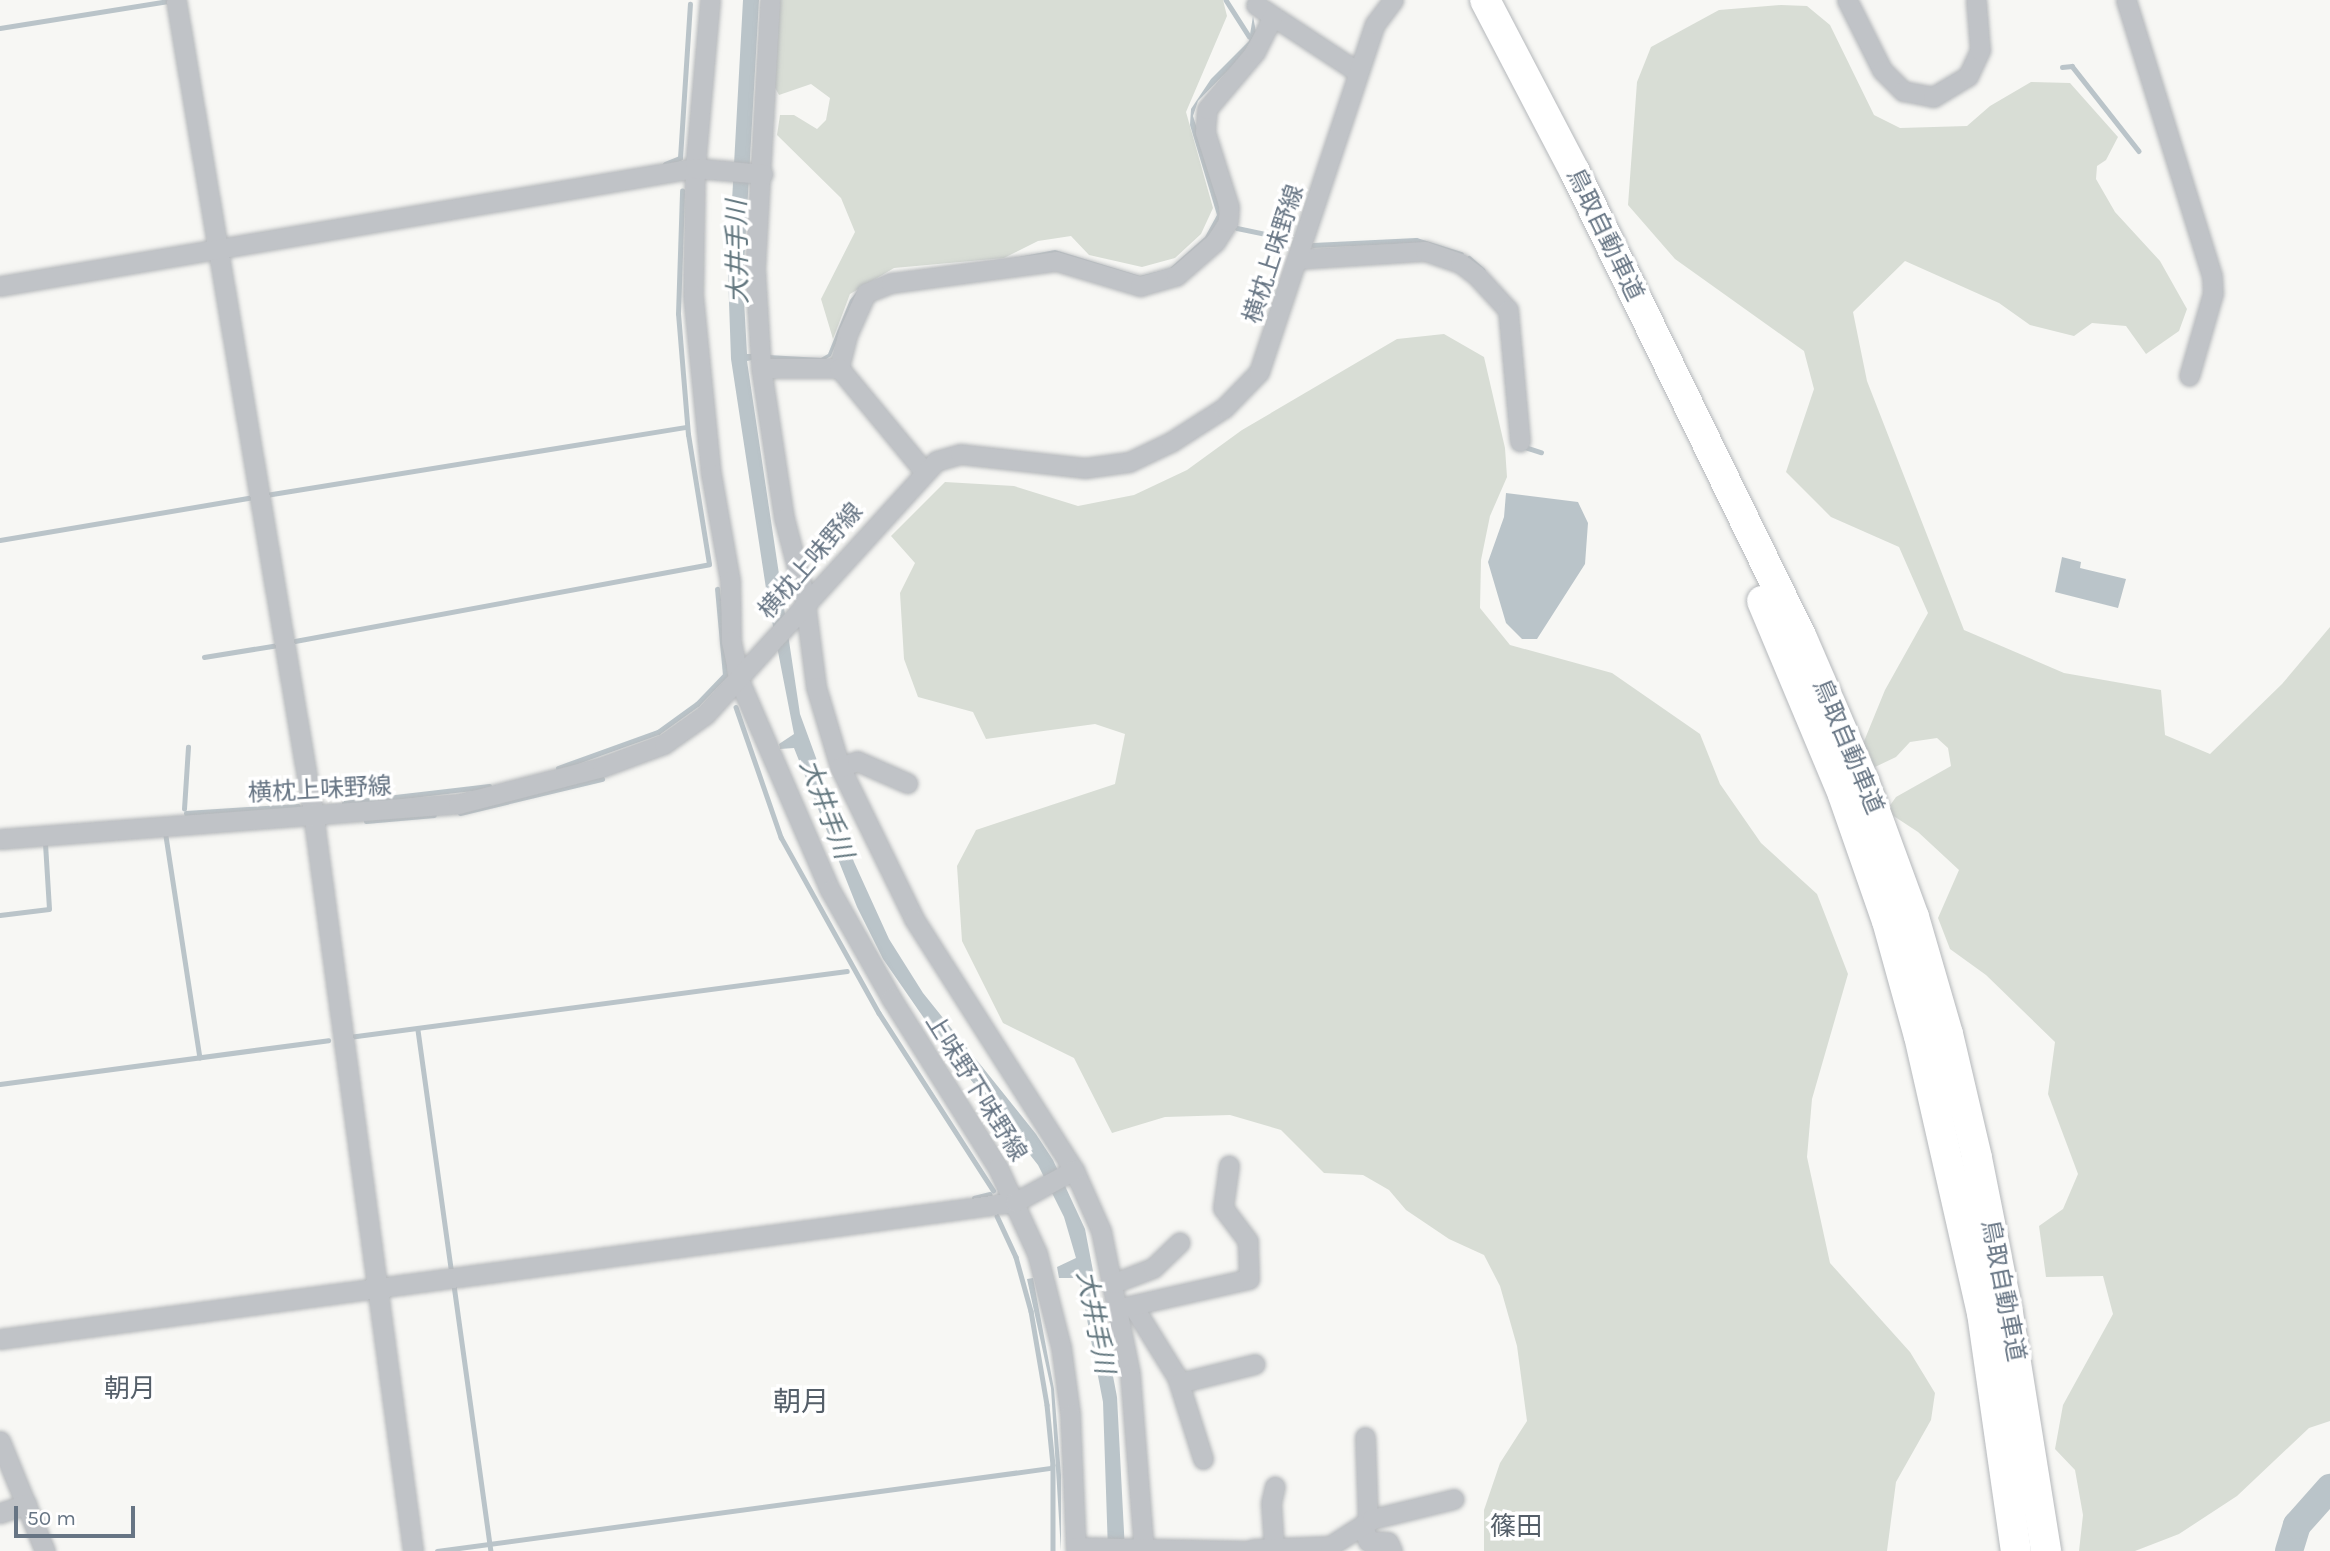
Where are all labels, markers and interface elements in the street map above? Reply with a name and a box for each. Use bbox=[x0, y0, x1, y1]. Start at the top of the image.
street label: 鳥取自動車道 bbox=[1560, 164, 1650, 306]
street label: 横枕上味野線 bbox=[1238, 181, 1310, 327]
water label: 大井手川 bbox=[721, 200, 755, 304]
street label: 横枕上味野線 bbox=[753, 497, 869, 625]
street label: 鳥取自動車道 bbox=[1807, 675, 1889, 819]
water label: 大井手川 bbox=[793, 755, 859, 863]
street label: 横枕上味野線 bbox=[247, 772, 393, 808]
street label: 上味野下味野線 bbox=[919, 1009, 1033, 1167]
street label: 鳥取自動車道 bbox=[1975, 1218, 2031, 1364]
water label: 大井手川 bbox=[1070, 1268, 1120, 1376]
district label: 朝月 bbox=[104, 1373, 156, 1405]
district label: 朝月 bbox=[773, 1385, 829, 1419]
scale bar bbox=[18, 1492, 138, 1536]
text: 50 m bbox=[27, 1506, 76, 1530]
district label: 篠田 bbox=[1490, 1511, 1542, 1543]

